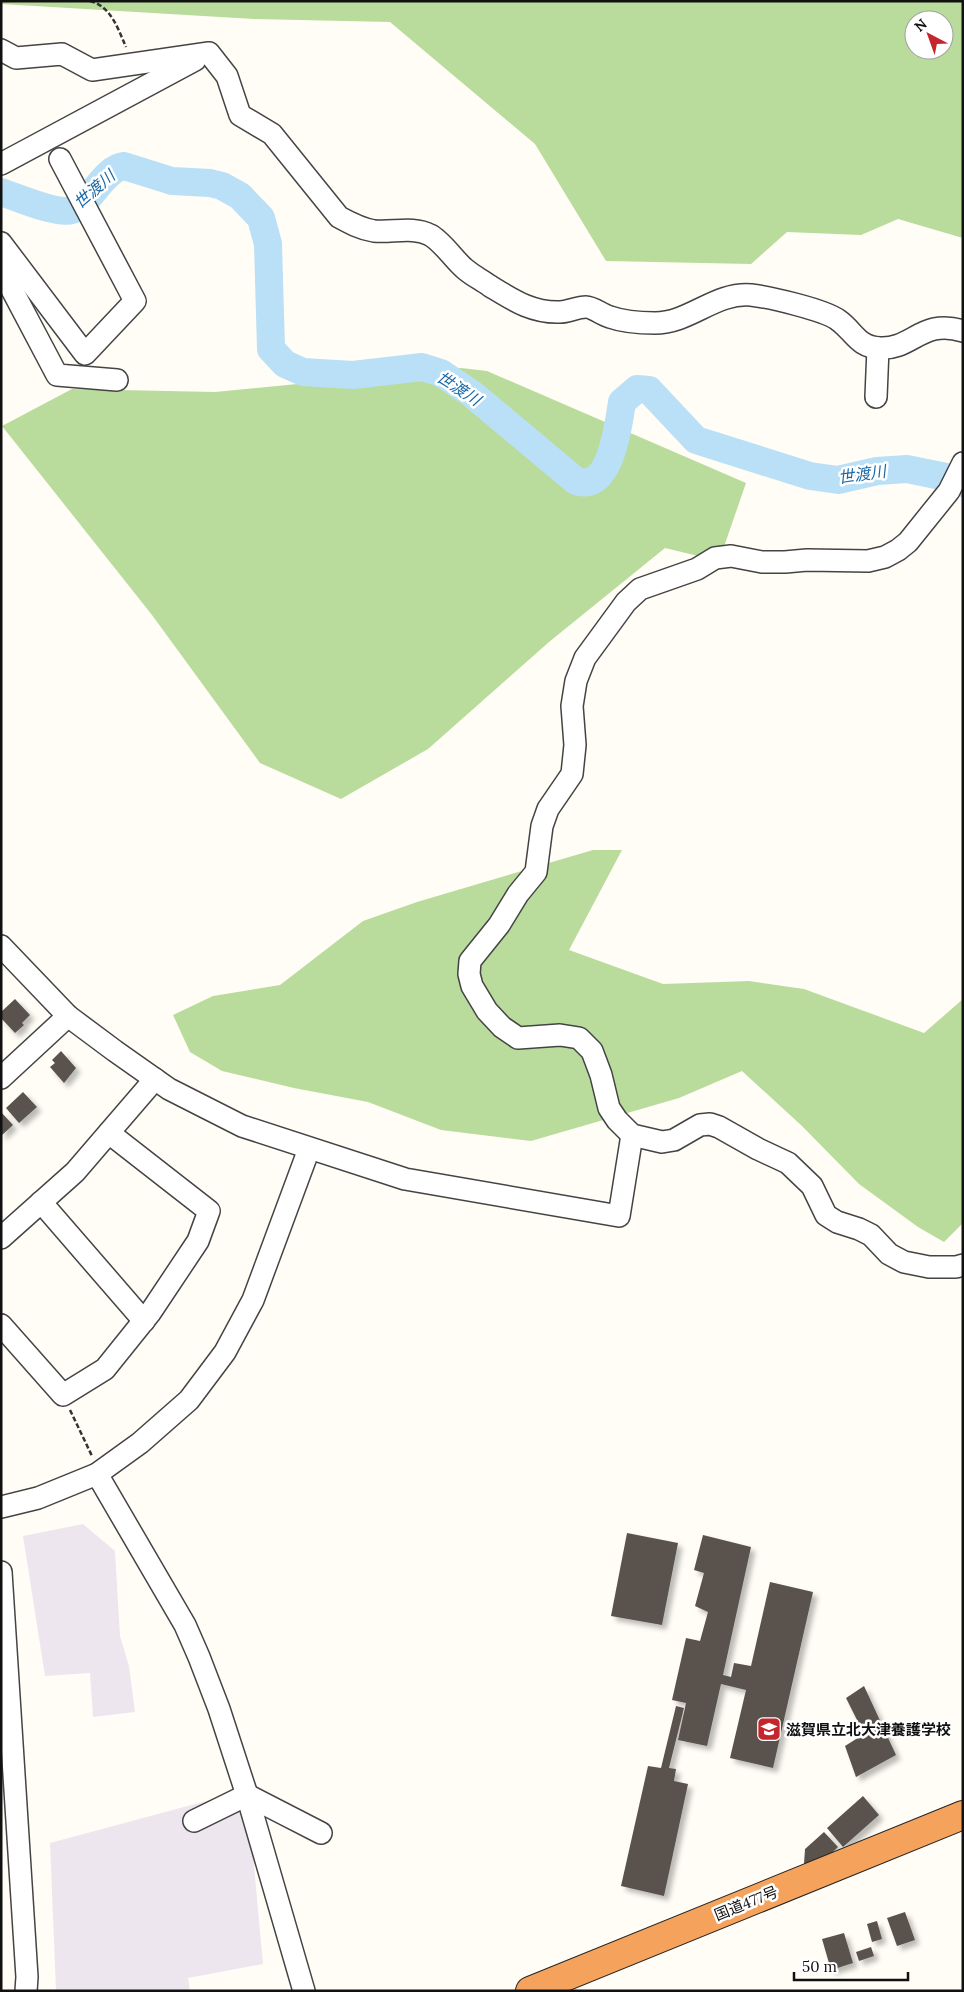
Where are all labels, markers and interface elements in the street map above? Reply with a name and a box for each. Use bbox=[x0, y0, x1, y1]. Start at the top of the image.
north arrow bbox=[904, 10, 954, 60]
text: N bbox=[910, 15, 931, 36]
water label: 世渡川 bbox=[69, 164, 120, 212]
water label: 世渡川 bbox=[433, 367, 486, 411]
water label: 世渡川 bbox=[837, 460, 889, 487]
school or university icon: 滋賀県立北大津養護学校 bbox=[756, 1716, 782, 1742]
place label: 滋賀県立北大津養護学校 bbox=[786, 1720, 951, 1739]
street label: 国道477号 bbox=[711, 1882, 781, 1924]
scale bar bbox=[794, 1950, 908, 1982]
text: 50 m bbox=[802, 1957, 837, 1976]

